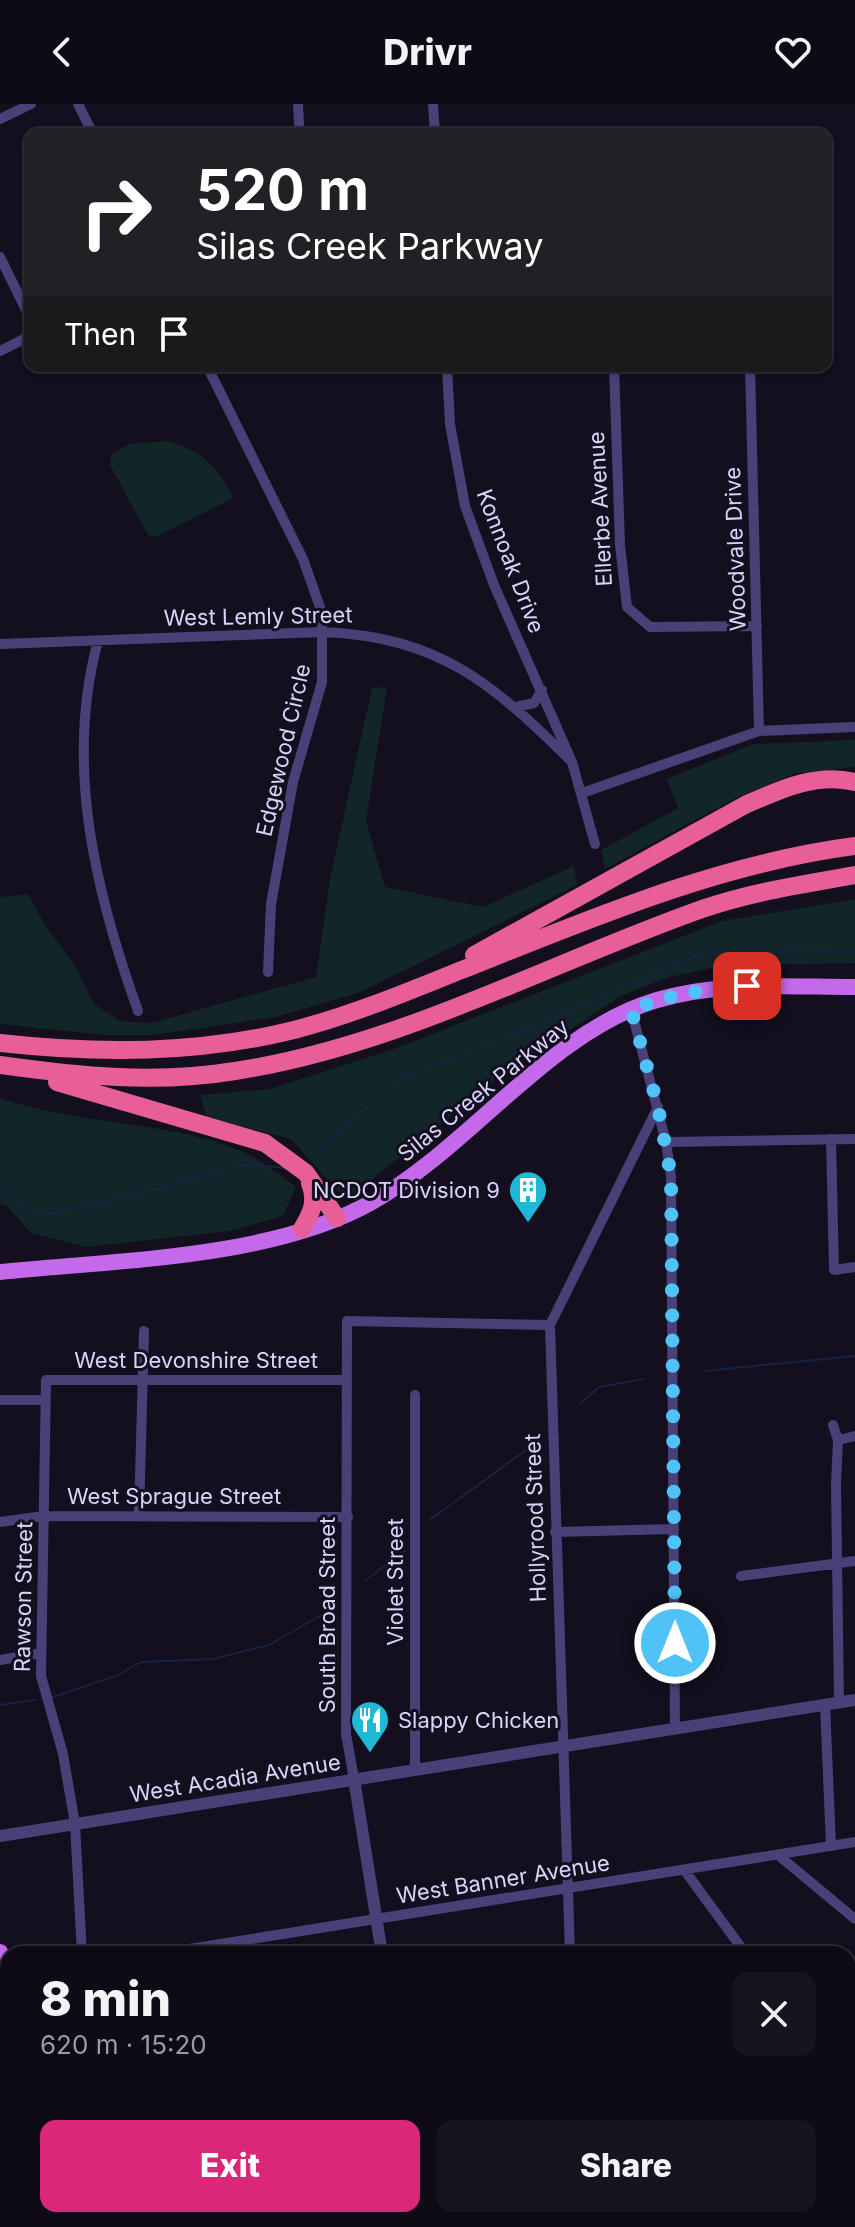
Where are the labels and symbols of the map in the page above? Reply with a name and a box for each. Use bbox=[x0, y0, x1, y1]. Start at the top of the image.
street label: Ellerbe Avenue bbox=[583, 431, 617, 587]
street label: Woodvale Drive bbox=[719, 467, 751, 631]
street label: Konnoak Drive bbox=[472, 486, 550, 636]
street label: West Lemly Street bbox=[163, 601, 353, 631]
street label: Edgewood Circle bbox=[251, 661, 315, 839]
pin bbox=[713, 952, 781, 1020]
street label: Silas Creek Parkway bbox=[392, 1013, 574, 1167]
building icon: NCDOT Division 9 bbox=[507, 1169, 549, 1224]
place label: NCDOT Division 9 bbox=[313, 1177, 500, 1203]
street label: West Devonshire Street bbox=[74, 1347, 318, 1373]
street label: Hollyrood Street bbox=[519, 1433, 551, 1603]
street label: West Sprague Street bbox=[67, 1483, 281, 1509]
street label: South Broad Street bbox=[314, 1517, 340, 1713]
street label: Violet Street bbox=[382, 1518, 408, 1646]
street label: Rawson Street bbox=[9, 1522, 37, 1672]
position arrow bbox=[633, 1601, 717, 1685]
restaurant icon: Slappy Chicken bbox=[349, 1699, 391, 1754]
place label: Slappy Chicken bbox=[398, 1707, 559, 1733]
street label: West Acadia Avenue bbox=[128, 1748, 342, 1808]
street label: West Banner Avenue bbox=[394, 1849, 612, 1909]

